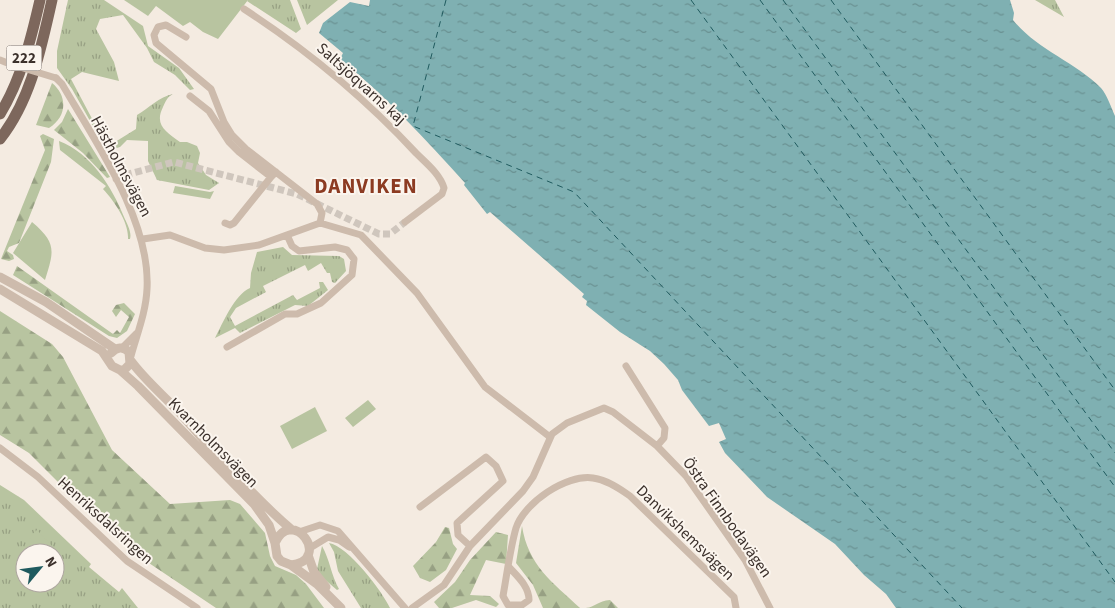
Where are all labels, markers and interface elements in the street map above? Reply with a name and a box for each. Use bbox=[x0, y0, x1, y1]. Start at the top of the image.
street label: Saltsjöqvarns kaj bbox=[312, 38, 411, 130]
road number: 222 bbox=[6, 46, 42, 70]
street label: Hästholmsvägen bbox=[85, 112, 157, 221]
district label: DANVIKEN bbox=[314, 171, 418, 201]
street label: Kvarnholmsvägen bbox=[163, 393, 263, 493]
street label: Östra Finnbodavägen bbox=[677, 453, 777, 582]
street label: Henriksdalsringen bbox=[53, 472, 158, 570]
street label: Danvikshemsvägen bbox=[631, 480, 739, 585]
north arrow bbox=[15, 543, 65, 593]
text: N bbox=[39, 553, 61, 571]

